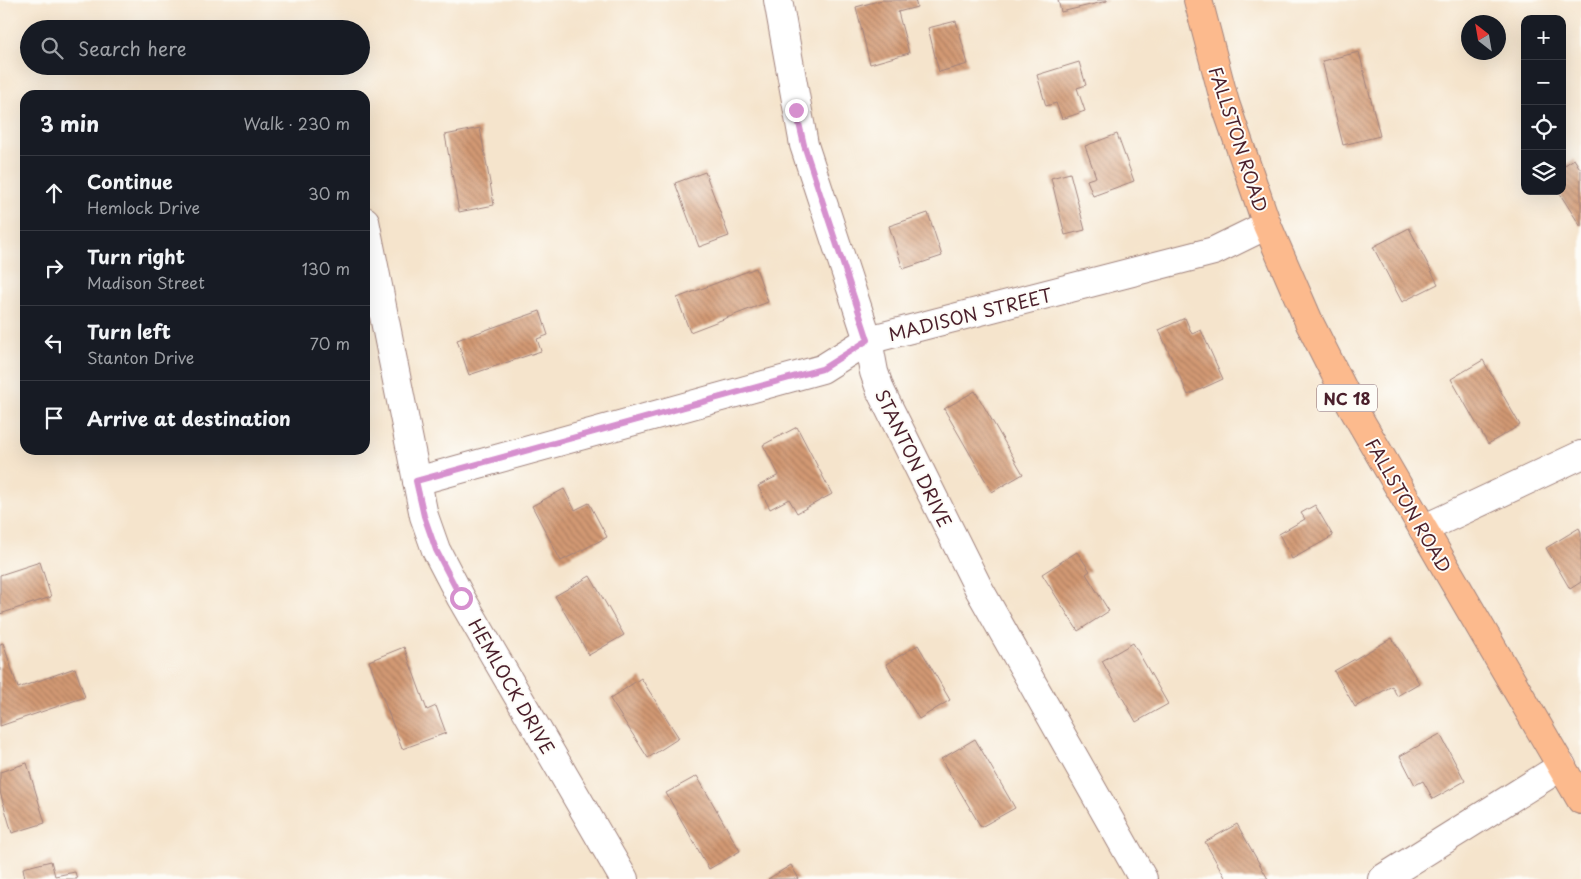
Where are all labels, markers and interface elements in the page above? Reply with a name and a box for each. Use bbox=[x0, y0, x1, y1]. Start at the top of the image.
north arrow bbox=[1461, 15, 1506, 60]
map controls bbox=[1521, 15, 1566, 195]
button: + bbox=[1521, 15, 1566, 60]
search box bbox=[20, 20, 370, 75]
icon: search bbox=[38, 34, 66, 62]
text: Search here bbox=[78, 34, 187, 62]
button: − bbox=[1521, 60, 1566, 105]
street label: FALLSTON ROAD bbox=[1203, 63, 1275, 215]
route end bbox=[785, 99, 808, 122]
button: locate bbox=[1521, 105, 1566, 150]
text: 3 min bbox=[40, 107, 99, 139]
text: Walk · 230 m bbox=[243, 111, 350, 135]
button: layers bbox=[1521, 150, 1566, 195]
text: Continue bbox=[87, 167, 173, 195]
icon: ahead bbox=[40, 179, 68, 207]
text: 30 m bbox=[308, 181, 350, 205]
text: Hemlock Drive bbox=[87, 195, 200, 219]
text: Turn right bbox=[87, 242, 185, 270]
icon: right bbox=[40, 254, 68, 282]
text: 130 m bbox=[302, 256, 350, 280]
text: Madison Street bbox=[87, 270, 205, 294]
street label: MADISON STREET bbox=[885, 280, 1055, 347]
text: Turn left bbox=[87, 317, 171, 345]
icon: left bbox=[40, 329, 68, 357]
text: 70 m bbox=[310, 331, 350, 355]
text: Stanton Drive bbox=[87, 345, 194, 369]
street label: STANTON DRIVE bbox=[869, 384, 959, 532]
road number: NC 18 bbox=[1317, 384, 1377, 412]
icon: arrive bbox=[40, 404, 68, 432]
text: Arrive at destination bbox=[87, 404, 291, 432]
street label: FALLSTON ROAD bbox=[1359, 433, 1459, 577]
route start bbox=[450, 587, 473, 610]
street label: HEMLOCK DRIVE bbox=[462, 613, 562, 759]

